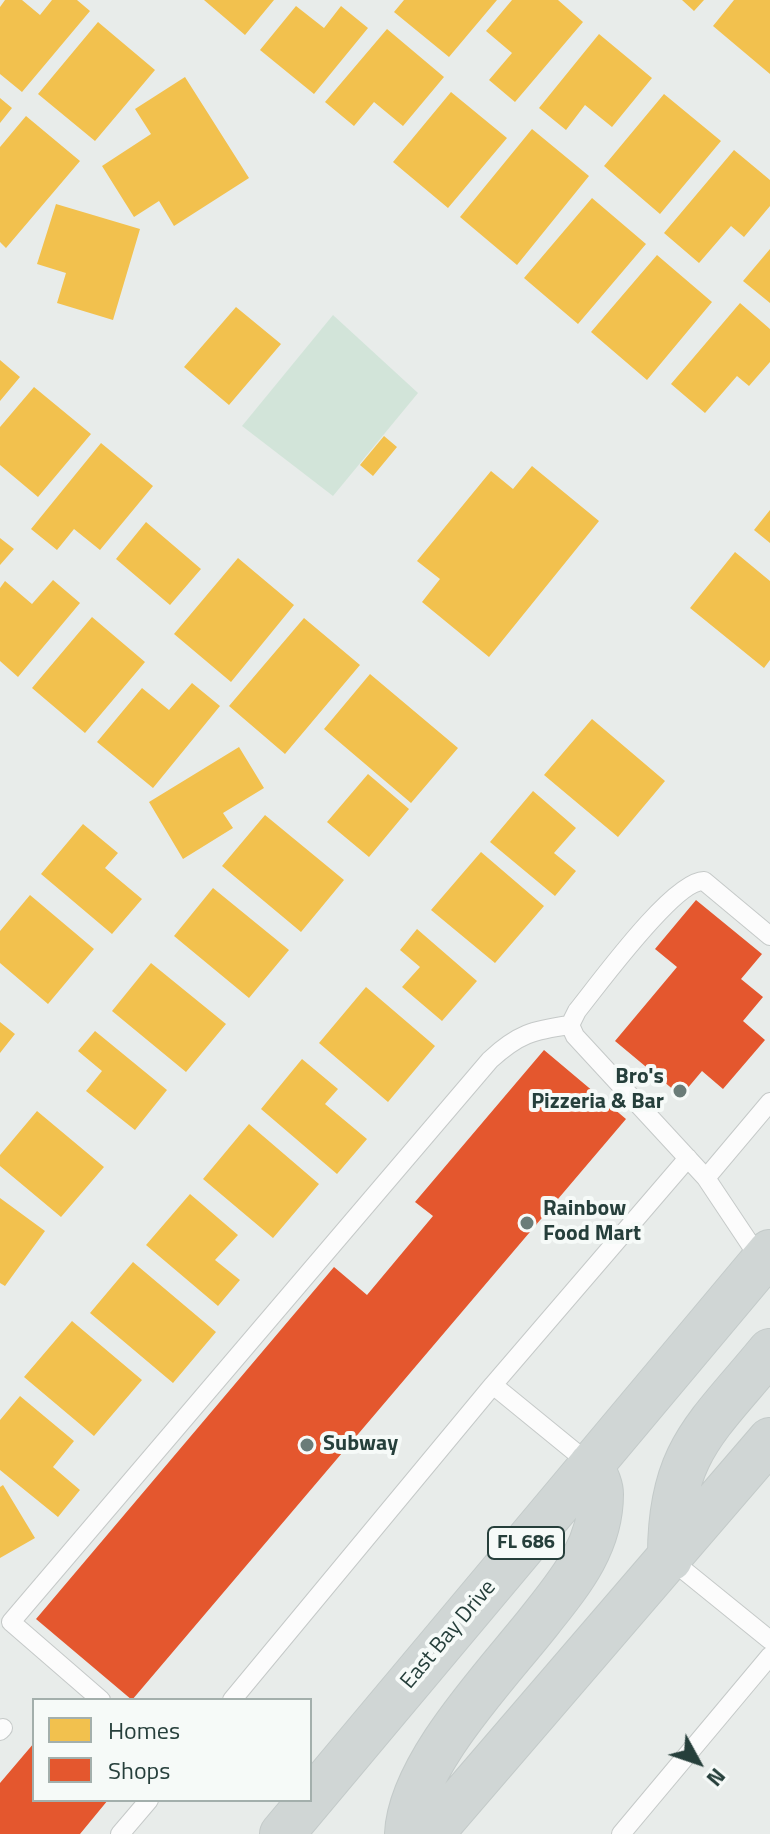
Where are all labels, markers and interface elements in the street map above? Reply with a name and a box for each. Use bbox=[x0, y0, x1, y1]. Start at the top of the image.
place label: Bro's Pizzeria & Bar bbox=[531, 1065, 664, 1116]
marker: Bro's Pizzeria & Bar bbox=[671, 1082, 689, 1100]
place label: Rainbow Food Mart bbox=[543, 1197, 641, 1248]
marker: Rainbow Food Mart bbox=[518, 1214, 536, 1232]
place label: Subway bbox=[323, 1432, 398, 1458]
marker: Subway bbox=[298, 1436, 316, 1454]
road number: FL 686 bbox=[488, 1527, 564, 1559]
street label: East Bay Drive bbox=[396, 1575, 502, 1695]
legend bbox=[32, 1698, 312, 1802]
text: Homes bbox=[108, 1712, 180, 1748]
north arrow bbox=[658, 1722, 738, 1802]
text: Shops bbox=[108, 1752, 170, 1788]
text: N bbox=[698, 1761, 734, 1794]

